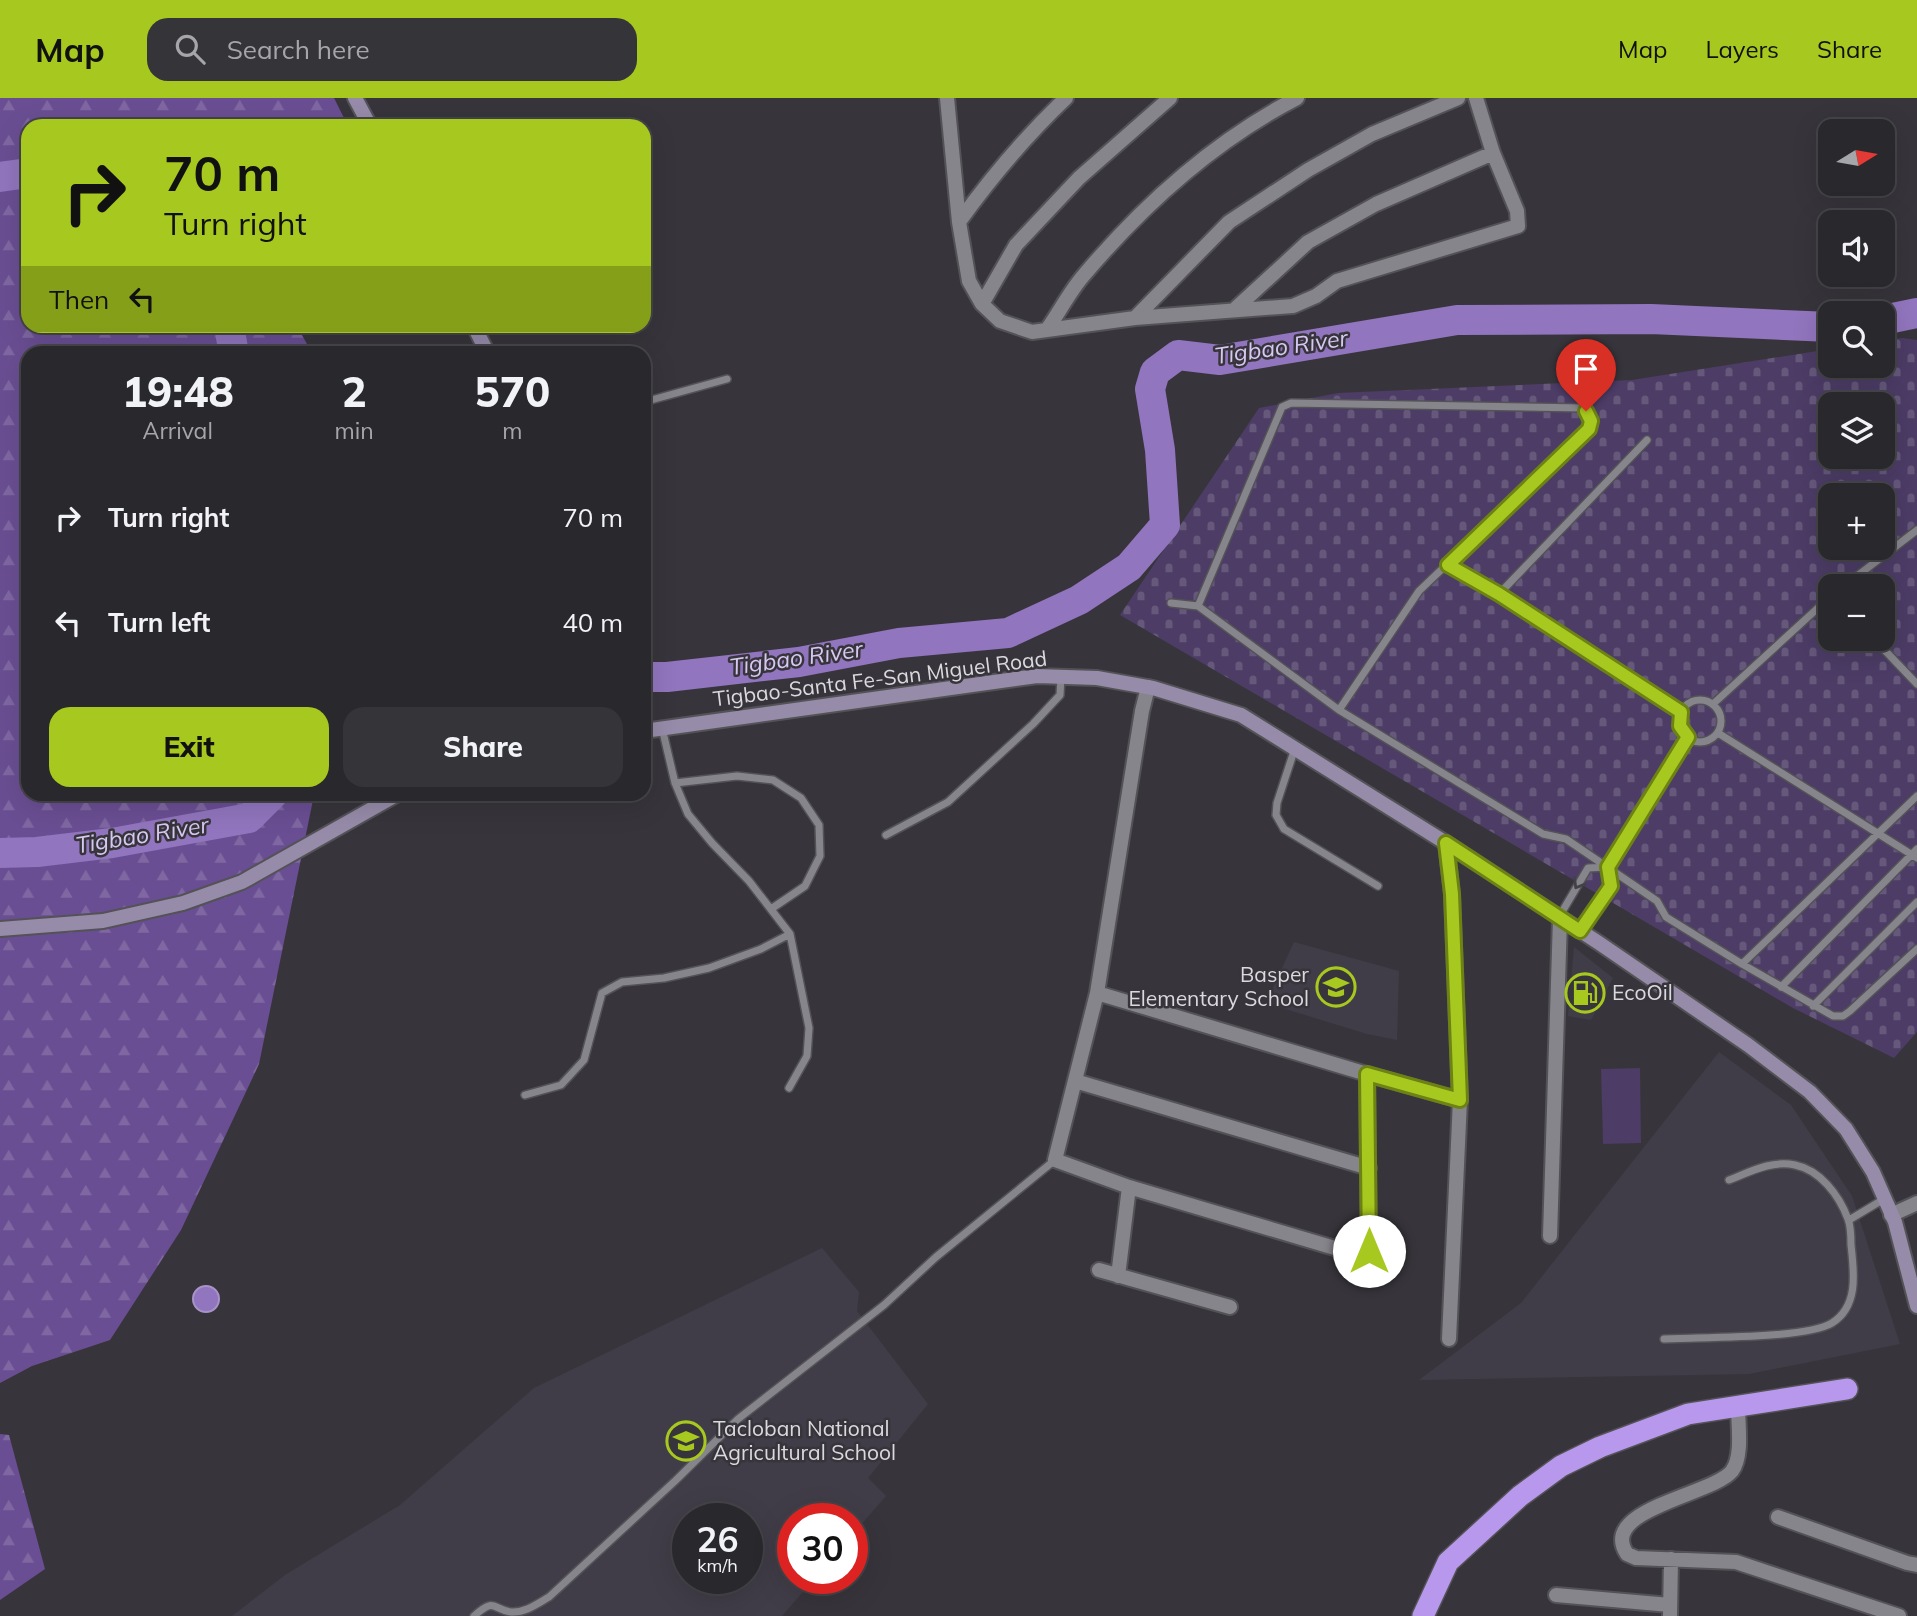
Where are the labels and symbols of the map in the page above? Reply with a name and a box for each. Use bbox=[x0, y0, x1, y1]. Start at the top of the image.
north arrow bbox=[1818, 119, 1895, 196]
water label: Tigbao River bbox=[1212, 323, 1351, 370]
pin bbox=[1556, 339, 1616, 411]
water label: Tigbao River bbox=[727, 634, 866, 681]
street label: Tigbao-Santa Fe-San Miguel Road bbox=[711, 645, 1048, 711]
water label: Tigbao River bbox=[73, 809, 212, 859]
one-way arrow bbox=[1574, 877, 1587, 890]
place label: Basper Elementary School bbox=[1128, 961, 1309, 1011]
school or university icon: Basper Elementary School bbox=[1315, 966, 1357, 1008]
fuel station icon: EcoOil bbox=[1564, 972, 1606, 1014]
place label: EcoOil bbox=[1612, 979, 1673, 1005]
position arrow bbox=[1332, 1214, 1406, 1288]
place label: Tacloban National Agricultural School bbox=[713, 1415, 896, 1465]
school or university icon: Tacloban National Agricultural School bbox=[665, 1420, 707, 1462]
speed limit sign: 30 bbox=[777, 1503, 868, 1594]

